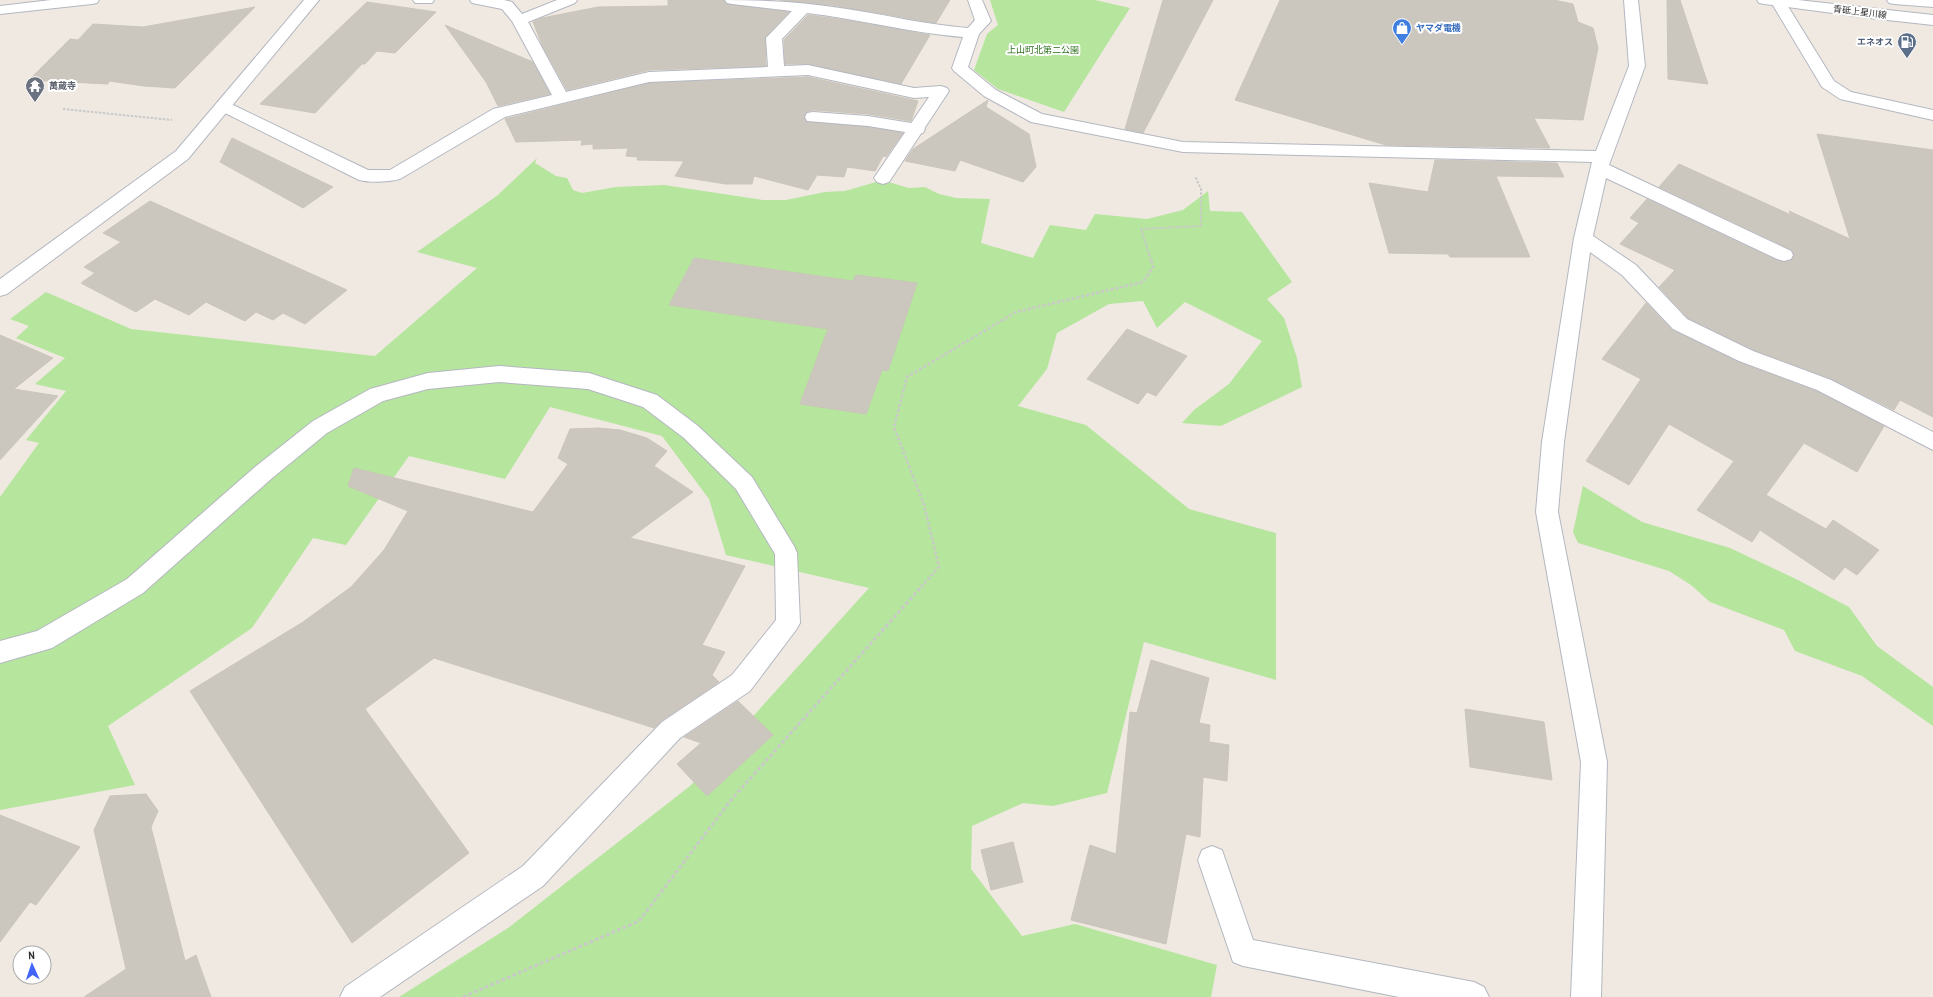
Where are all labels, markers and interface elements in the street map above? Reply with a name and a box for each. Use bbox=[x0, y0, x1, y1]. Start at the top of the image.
street label: 青砥上星川線 bbox=[1832, 3, 1889, 21]
shop icon: ヤマダ電機 bbox=[1391, 17, 1413, 45]
place label: ヤマダ電機 bbox=[1416, 22, 1461, 34]
fuel station icon: エネオス bbox=[1896, 31, 1918, 59]
place label: エネオス bbox=[1857, 36, 1893, 48]
park label: 上山町北第二公園 bbox=[1007, 44, 1079, 56]
temple icon: 萬蔵寺 bbox=[24, 75, 46, 103]
place label: 萬蔵寺 bbox=[49, 80, 76, 92]
north arrow bbox=[12, 945, 52, 985]
text: N bbox=[28, 948, 35, 962]

